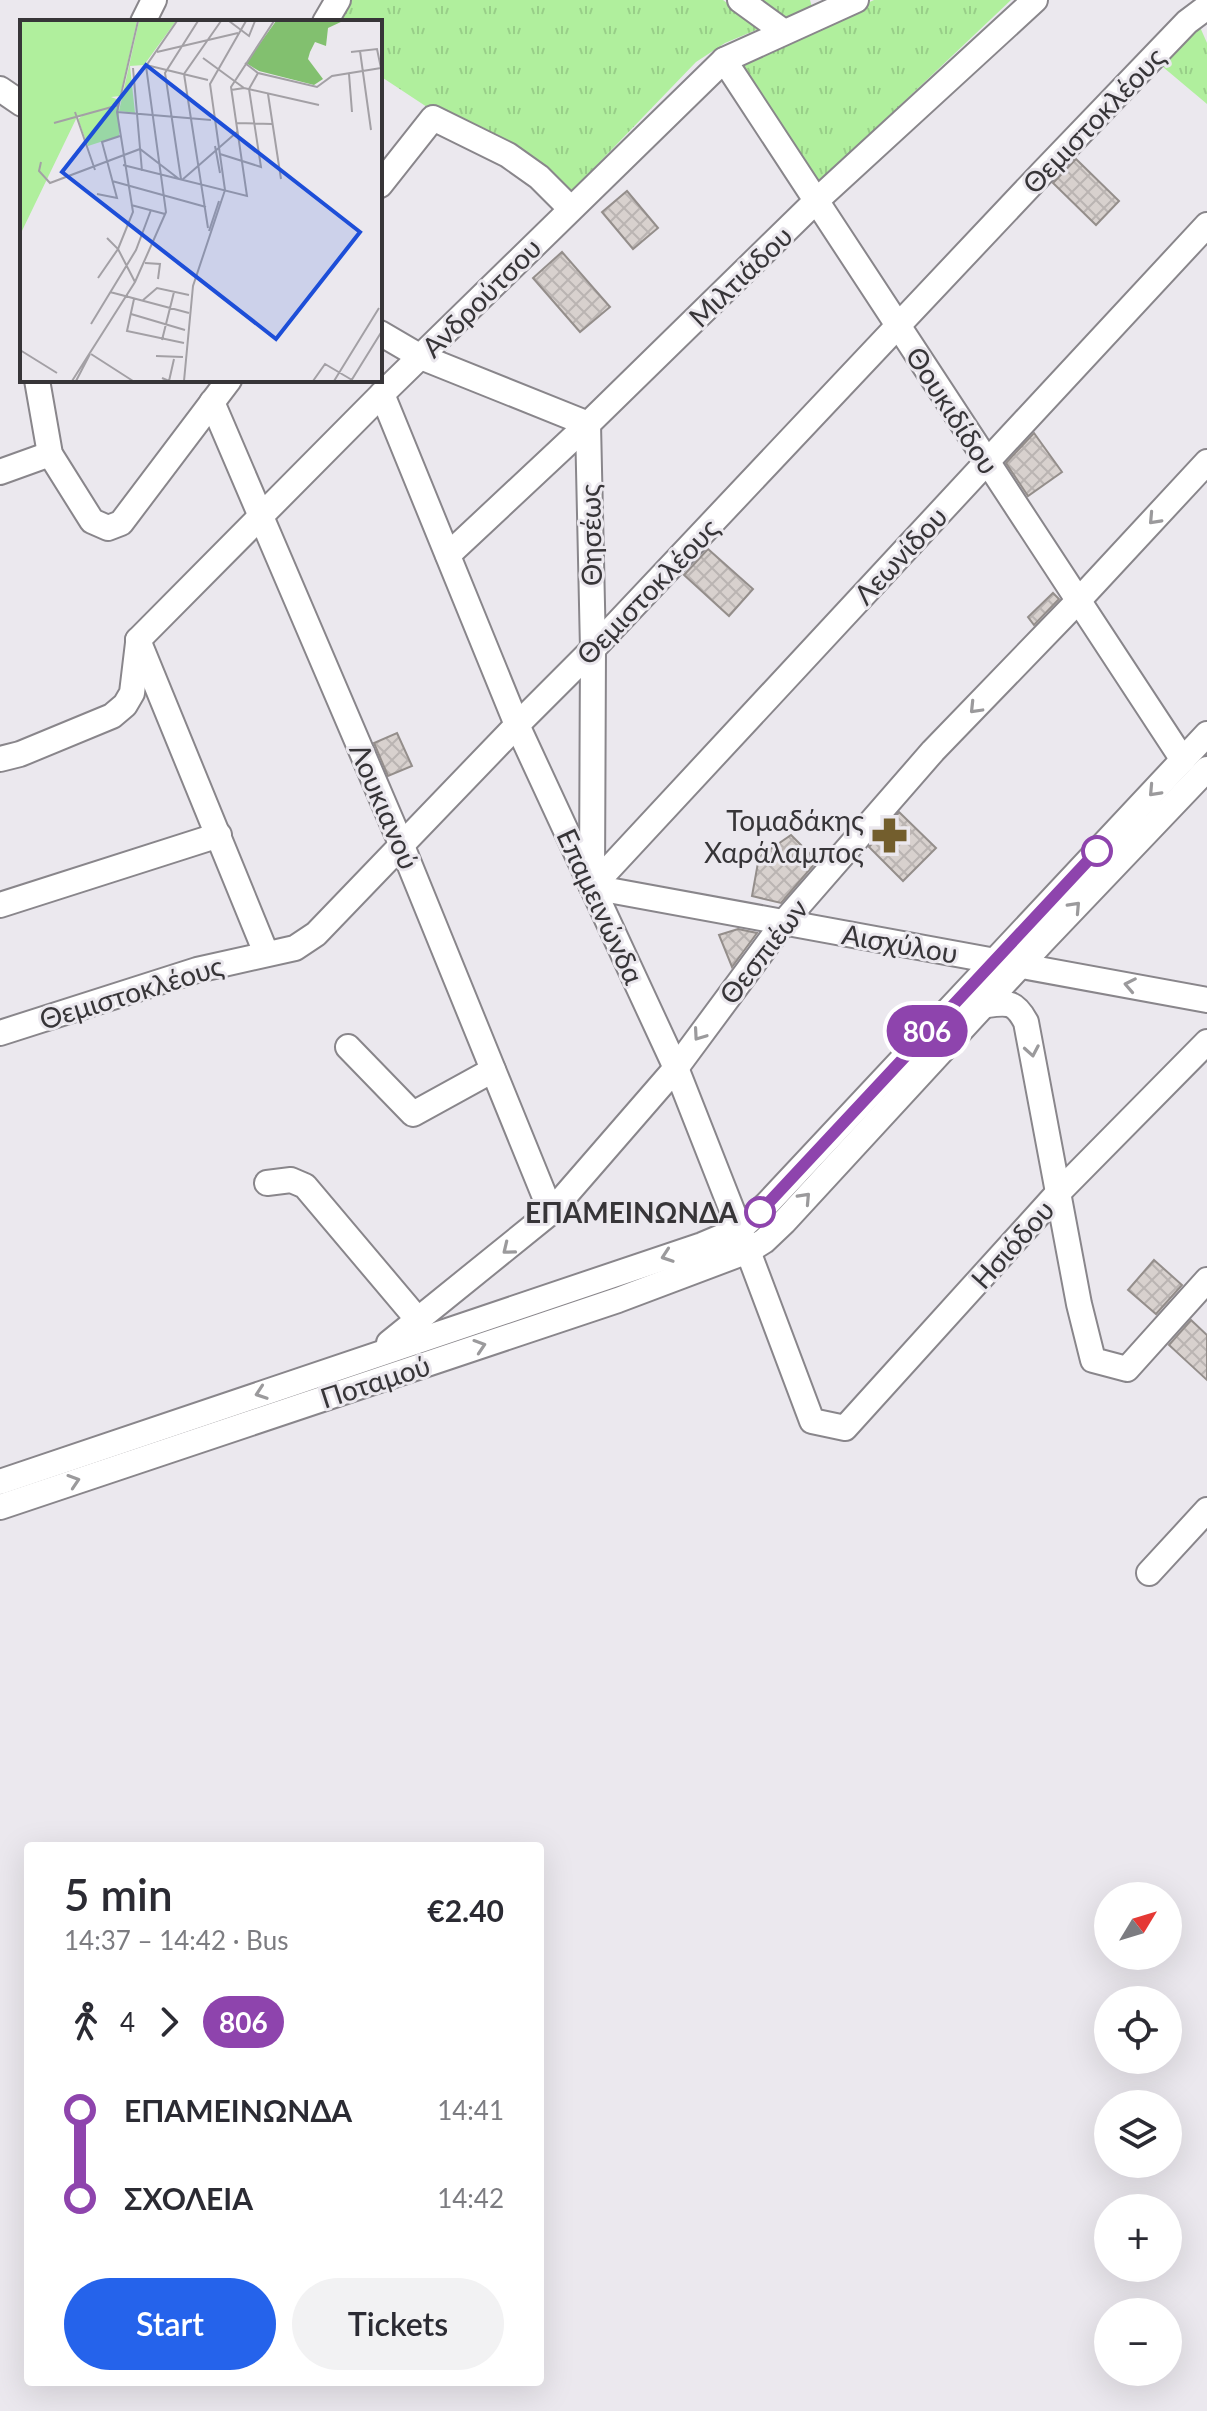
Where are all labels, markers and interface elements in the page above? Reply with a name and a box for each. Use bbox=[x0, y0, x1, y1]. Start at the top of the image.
inset map bbox=[20, 20, 382, 382]
street label: Θεμιστοκλέους bbox=[1015, 40, 1171, 200]
street label: Μιλτιάδου bbox=[681, 218, 799, 334]
street label: Ανδρούτσου bbox=[414, 230, 548, 364]
street label: Θουκιδίδου bbox=[899, 340, 1007, 480]
street label: Θησέως bbox=[572, 484, 608, 586]
street label: Λεωνίδου bbox=[846, 499, 954, 611]
one-way arrow bbox=[1149, 510, 1163, 525]
street label: Θεμιστοκλέους bbox=[569, 511, 725, 671]
one-way arrow bbox=[969, 699, 984, 713]
street label: Λουκιανού bbox=[343, 738, 427, 874]
one-way arrow bbox=[1148, 782, 1163, 796]
place label: Τομαδάκης Χαράλαμπος bbox=[704, 803, 864, 869]
pharmacy icon: Τομαδάκης Χαράλαμπος bbox=[871, 817, 909, 855]
street label: Επαμεινώνδα bbox=[550, 823, 652, 989]
unlabelled marker bbox=[1082, 836, 1112, 866]
street label: Θεσπιέων bbox=[711, 892, 815, 1010]
one-way arrow bbox=[1066, 902, 1080, 917]
street label: Αισχύλου bbox=[840, 916, 960, 970]
street label: Θεμιστοκλέους bbox=[35, 948, 227, 1036]
one-way arrow bbox=[1124, 978, 1137, 995]
line badge: 806 bbox=[881, 1005, 973, 1057]
text: 806 bbox=[903, 1014, 951, 1048]
one-way arrow bbox=[694, 1026, 709, 1040]
one-way arrow bbox=[1022, 1044, 1039, 1058]
one-way arrow bbox=[796, 1193, 810, 1208]
street label: Ησιόδου bbox=[963, 1193, 1061, 1295]
place label: ΕΠΑΜΕΙΝΩΝΔΑ bbox=[525, 1195, 739, 1229]
marker: ΕΠΑΜΕΙΝΩΝΔΑ bbox=[745, 1197, 775, 1227]
one-way arrow bbox=[503, 1239, 517, 1254]
one-way arrow bbox=[660, 1247, 674, 1263]
one-way arrow bbox=[472, 1339, 486, 1355]
street label: Ποταμού bbox=[316, 1347, 434, 1415]
one-way arrow bbox=[255, 1384, 269, 1400]
one-way arrow bbox=[66, 1475, 80, 1491]
text: 5 min bbox=[64, 1868, 173, 1920]
north arrow bbox=[1094, 1882, 1182, 1970]
map controls bbox=[1094, 1882, 1182, 2386]
text: €2.40 bbox=[427, 1892, 504, 1928]
text: 14:37 – 14:42 · Bus bbox=[64, 1924, 288, 1956]
button: locate bbox=[1094, 1986, 1182, 2074]
icon: walk bbox=[64, 2000, 108, 2044]
icon: forward bbox=[147, 2000, 191, 2044]
text: 806 bbox=[219, 2005, 268, 2039]
text: 4 bbox=[120, 2006, 135, 2038]
button: layers bbox=[1094, 2090, 1182, 2178]
text: ΕΠΑΜΕΙΝΩΝΔΑ bbox=[124, 2092, 352, 2128]
text: 14:41 bbox=[437, 2094, 504, 2126]
text: ΣΧΟΛΕΙΑ bbox=[124, 2180, 253, 2216]
text: 14:42 bbox=[437, 2182, 504, 2214]
button: + bbox=[1094, 2194, 1182, 2282]
button: Start bbox=[64, 2278, 276, 2370]
button: Tickets bbox=[292, 2278, 504, 2370]
button: − bbox=[1094, 2298, 1182, 2386]

